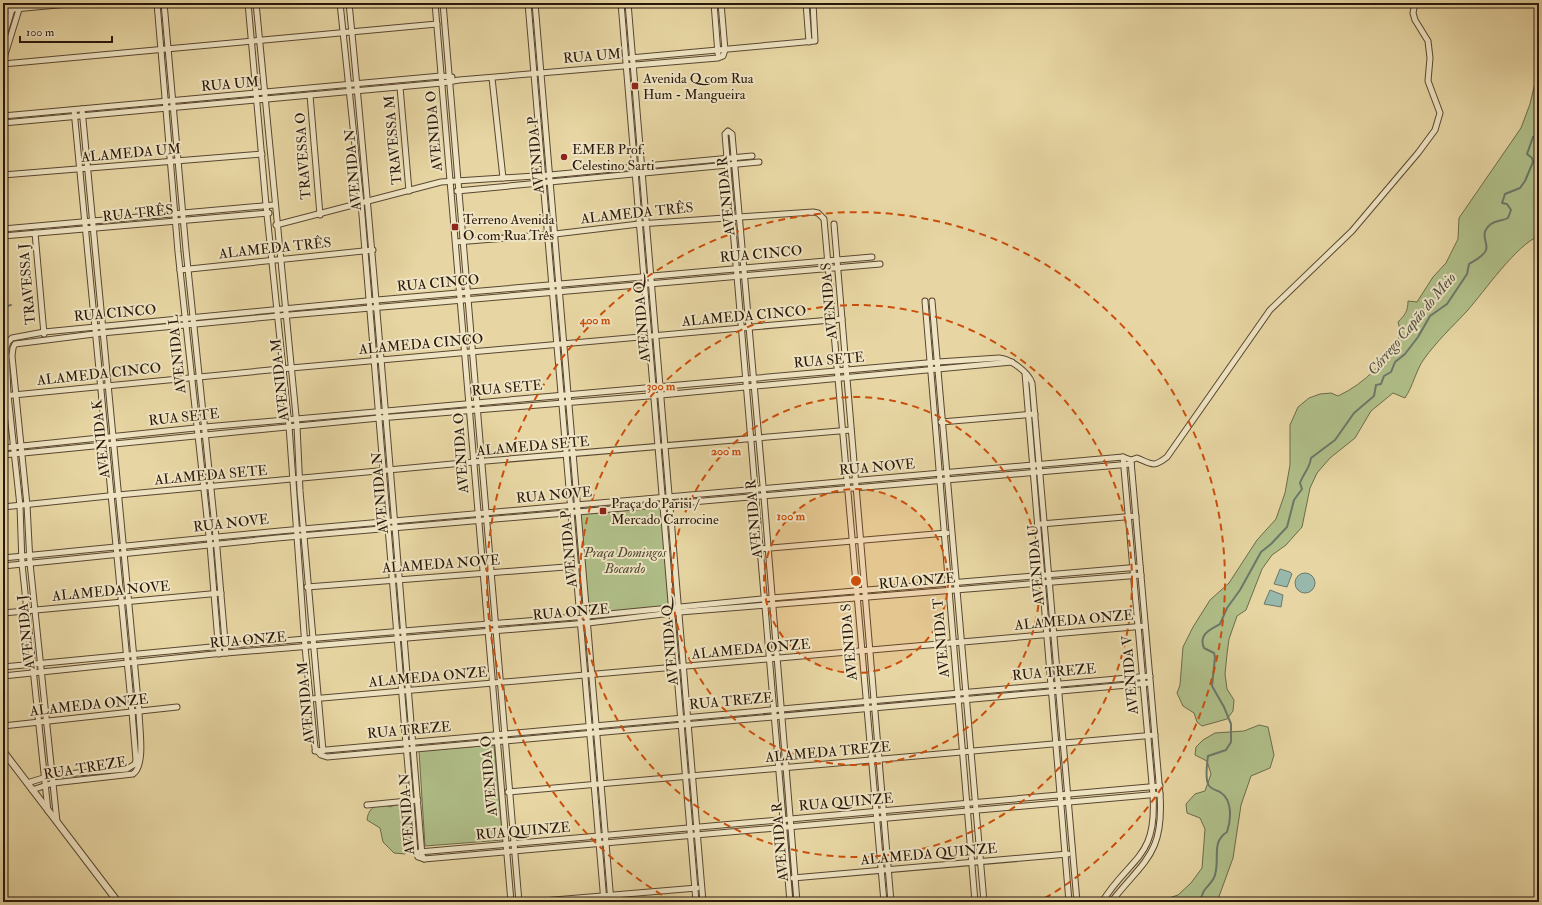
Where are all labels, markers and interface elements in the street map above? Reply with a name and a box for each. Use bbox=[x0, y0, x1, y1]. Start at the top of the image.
scale bar bbox=[20, 18, 112, 44]
text: 100 m bbox=[26, 25, 55, 40]
street label: RUA UM bbox=[562, 45, 622, 67]
place label: Avenida Q com Rua Hum - Mangueira bbox=[642, 70, 754, 103]
street label: RUA UM bbox=[200, 73, 260, 95]
marker: Avenida Q com Rua Hum - Mangueira bbox=[630, 81, 640, 91]
street label: AVENIDA O bbox=[422, 90, 446, 173]
street label: TRAVESSA M bbox=[381, 94, 405, 185]
street label: TRAVESSA O bbox=[291, 112, 315, 200]
street label: AVENIDA P bbox=[524, 116, 548, 195]
street label: AVENIDA N bbox=[341, 128, 365, 212]
street label: ALAMEDA UM bbox=[79, 140, 182, 166]
place label: EMEB Prof. Celestino Sarti bbox=[572, 141, 655, 174]
marker: EMEB Prof. Celestino Sarti bbox=[559, 152, 569, 162]
street label: AVENIDA R bbox=[713, 155, 739, 237]
street label: ALAMEDA TRÊS bbox=[579, 199, 694, 227]
street label: RUA TRÊS bbox=[102, 201, 174, 225]
place label: Terreno Avenida O com Rua Três bbox=[463, 211, 555, 244]
marker: Terreno Avenida O com Rua Três bbox=[450, 222, 460, 232]
street label: ALAMEDA TRÊS bbox=[217, 234, 332, 262]
street label: TRAVESSA J bbox=[15, 242, 39, 325]
street label: RUA CINCO bbox=[719, 242, 803, 266]
street label: AVENIDA S bbox=[817, 262, 841, 341]
water label: Córrego Capão do Meio bbox=[1364, 269, 1460, 379]
street label: RUA CINCO bbox=[396, 271, 480, 295]
street label: AVENIDA Q bbox=[629, 272, 654, 364]
street label: RUA CINCO bbox=[73, 301, 157, 325]
street label: ALAMEDA CINCO bbox=[680, 302, 807, 330]
text: 400 m bbox=[579, 313, 611, 328]
street label: AVENIDA L bbox=[164, 314, 190, 395]
street label: ALAMEDA CINCO bbox=[357, 330, 484, 358]
street label: AVENIDA M bbox=[267, 338, 293, 423]
street label: RUA SETE bbox=[793, 348, 865, 372]
street label: ALAMEDA CINCO bbox=[35, 359, 162, 389]
street label: RUA SETE bbox=[471, 376, 543, 400]
text: 300 m bbox=[647, 379, 676, 394]
street label: AVENIDA K bbox=[88, 399, 114, 480]
street label: RUA SETE bbox=[148, 405, 220, 429]
street label: AVENIDA O bbox=[450, 412, 472, 495]
street label: ALAMEDA SETE bbox=[475, 433, 590, 459]
text: 200 m bbox=[711, 444, 742, 459]
street label: AVENIDA N bbox=[368, 451, 392, 535]
street label: RUA NOVE bbox=[838, 455, 916, 479]
street label: ALAMEDA SETE bbox=[153, 462, 268, 488]
street label: AVENIDA R bbox=[742, 478, 766, 560]
street label: RUA NOVE bbox=[515, 483, 593, 507]
place label: Praça do Parisi / Mercado Carrocine bbox=[611, 495, 719, 528]
marker: Praça do Parisi / Mercado Carrocine bbox=[598, 506, 608, 516]
text: 100 m bbox=[777, 509, 806, 524]
street label: AVENIDA P bbox=[557, 510, 581, 589]
street label: RUA NOVE bbox=[192, 511, 270, 535]
street label: AVENIDA U bbox=[1024, 524, 1048, 607]
park label: Praça Domingos Bocardo bbox=[583, 544, 667, 577]
street label: ALAMEDA NOVE bbox=[380, 551, 501, 577]
street label: RUA ONZE bbox=[878, 569, 956, 593]
centre of rings bbox=[849, 574, 863, 588]
street label: ALAMEDA NOVE bbox=[50, 577, 171, 605]
street label: AVENIDA J bbox=[14, 594, 38, 671]
street label: AVENIDA Q bbox=[657, 595, 682, 687]
street label: AVENIDA T bbox=[929, 597, 953, 679]
street label: RUA ONZE bbox=[532, 600, 610, 624]
street label: AVENIDA S bbox=[837, 603, 861, 682]
street label: ALAMEDA ONZE bbox=[1013, 606, 1134, 634]
street label: RUA ONZE bbox=[209, 628, 287, 652]
street label: AVENIDA V bbox=[1118, 634, 1142, 716]
street label: ALAMEDA ONZE bbox=[690, 635, 811, 663]
street label: RUA TREZE bbox=[1011, 660, 1097, 684]
street label: AVENIDA M bbox=[294, 661, 318, 746]
street label: ALAMEDA ONZE bbox=[367, 663, 488, 691]
street label: RUA TREZE bbox=[688, 689, 774, 713]
street label: ALAMEDA ONZE bbox=[28, 690, 149, 720]
street label: RUA TREZE bbox=[366, 718, 452, 742]
street label: AVENIDA O bbox=[477, 735, 501, 818]
street label: ALAMEDA TREZE bbox=[764, 738, 891, 766]
street label: RUA TREZE bbox=[42, 753, 128, 783]
street label: AVENIDA N bbox=[396, 772, 418, 856]
street label: RUA QUINZE bbox=[798, 789, 894, 815]
street label: AVENIDA R bbox=[768, 801, 792, 883]
street label: RUA QUINZE bbox=[475, 818, 571, 844]
street label: ALAMEDA QUINZE bbox=[859, 840, 998, 869]

